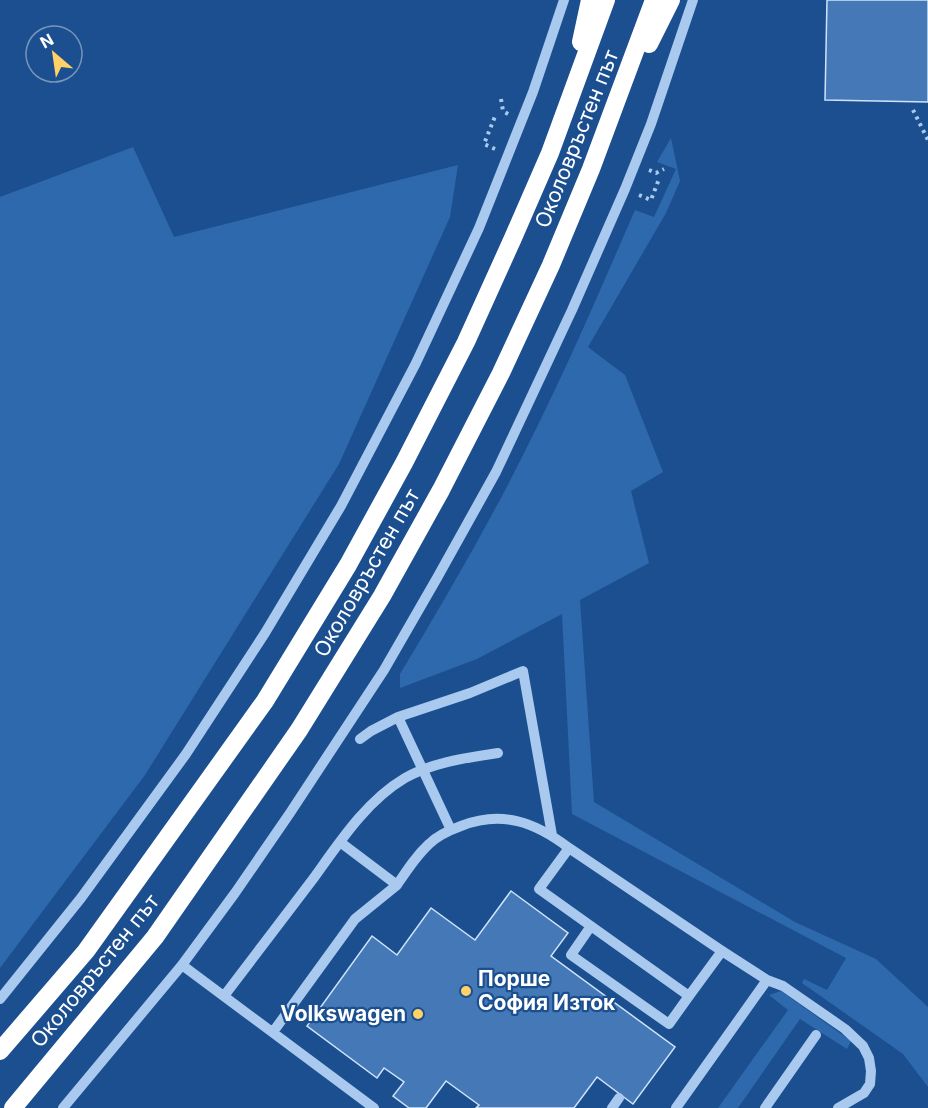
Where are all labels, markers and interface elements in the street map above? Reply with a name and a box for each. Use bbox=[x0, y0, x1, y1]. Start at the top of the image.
north arrow bbox=[24, 24, 84, 84]
text: N bbox=[37, 29, 57, 53]
street label: Околовръстен път bbox=[529, 46, 624, 231]
street label: Околовръстен път bbox=[308, 484, 425, 661]
street label: Околовръстен път bbox=[25, 889, 164, 1052]
place label: Порше София Изток bbox=[478, 966, 616, 1015]
marker: Порше София Изток bbox=[459, 984, 473, 998]
place label: Volkswagen bbox=[280, 1001, 406, 1026]
marker: Volkswagen bbox=[411, 1007, 425, 1021]

